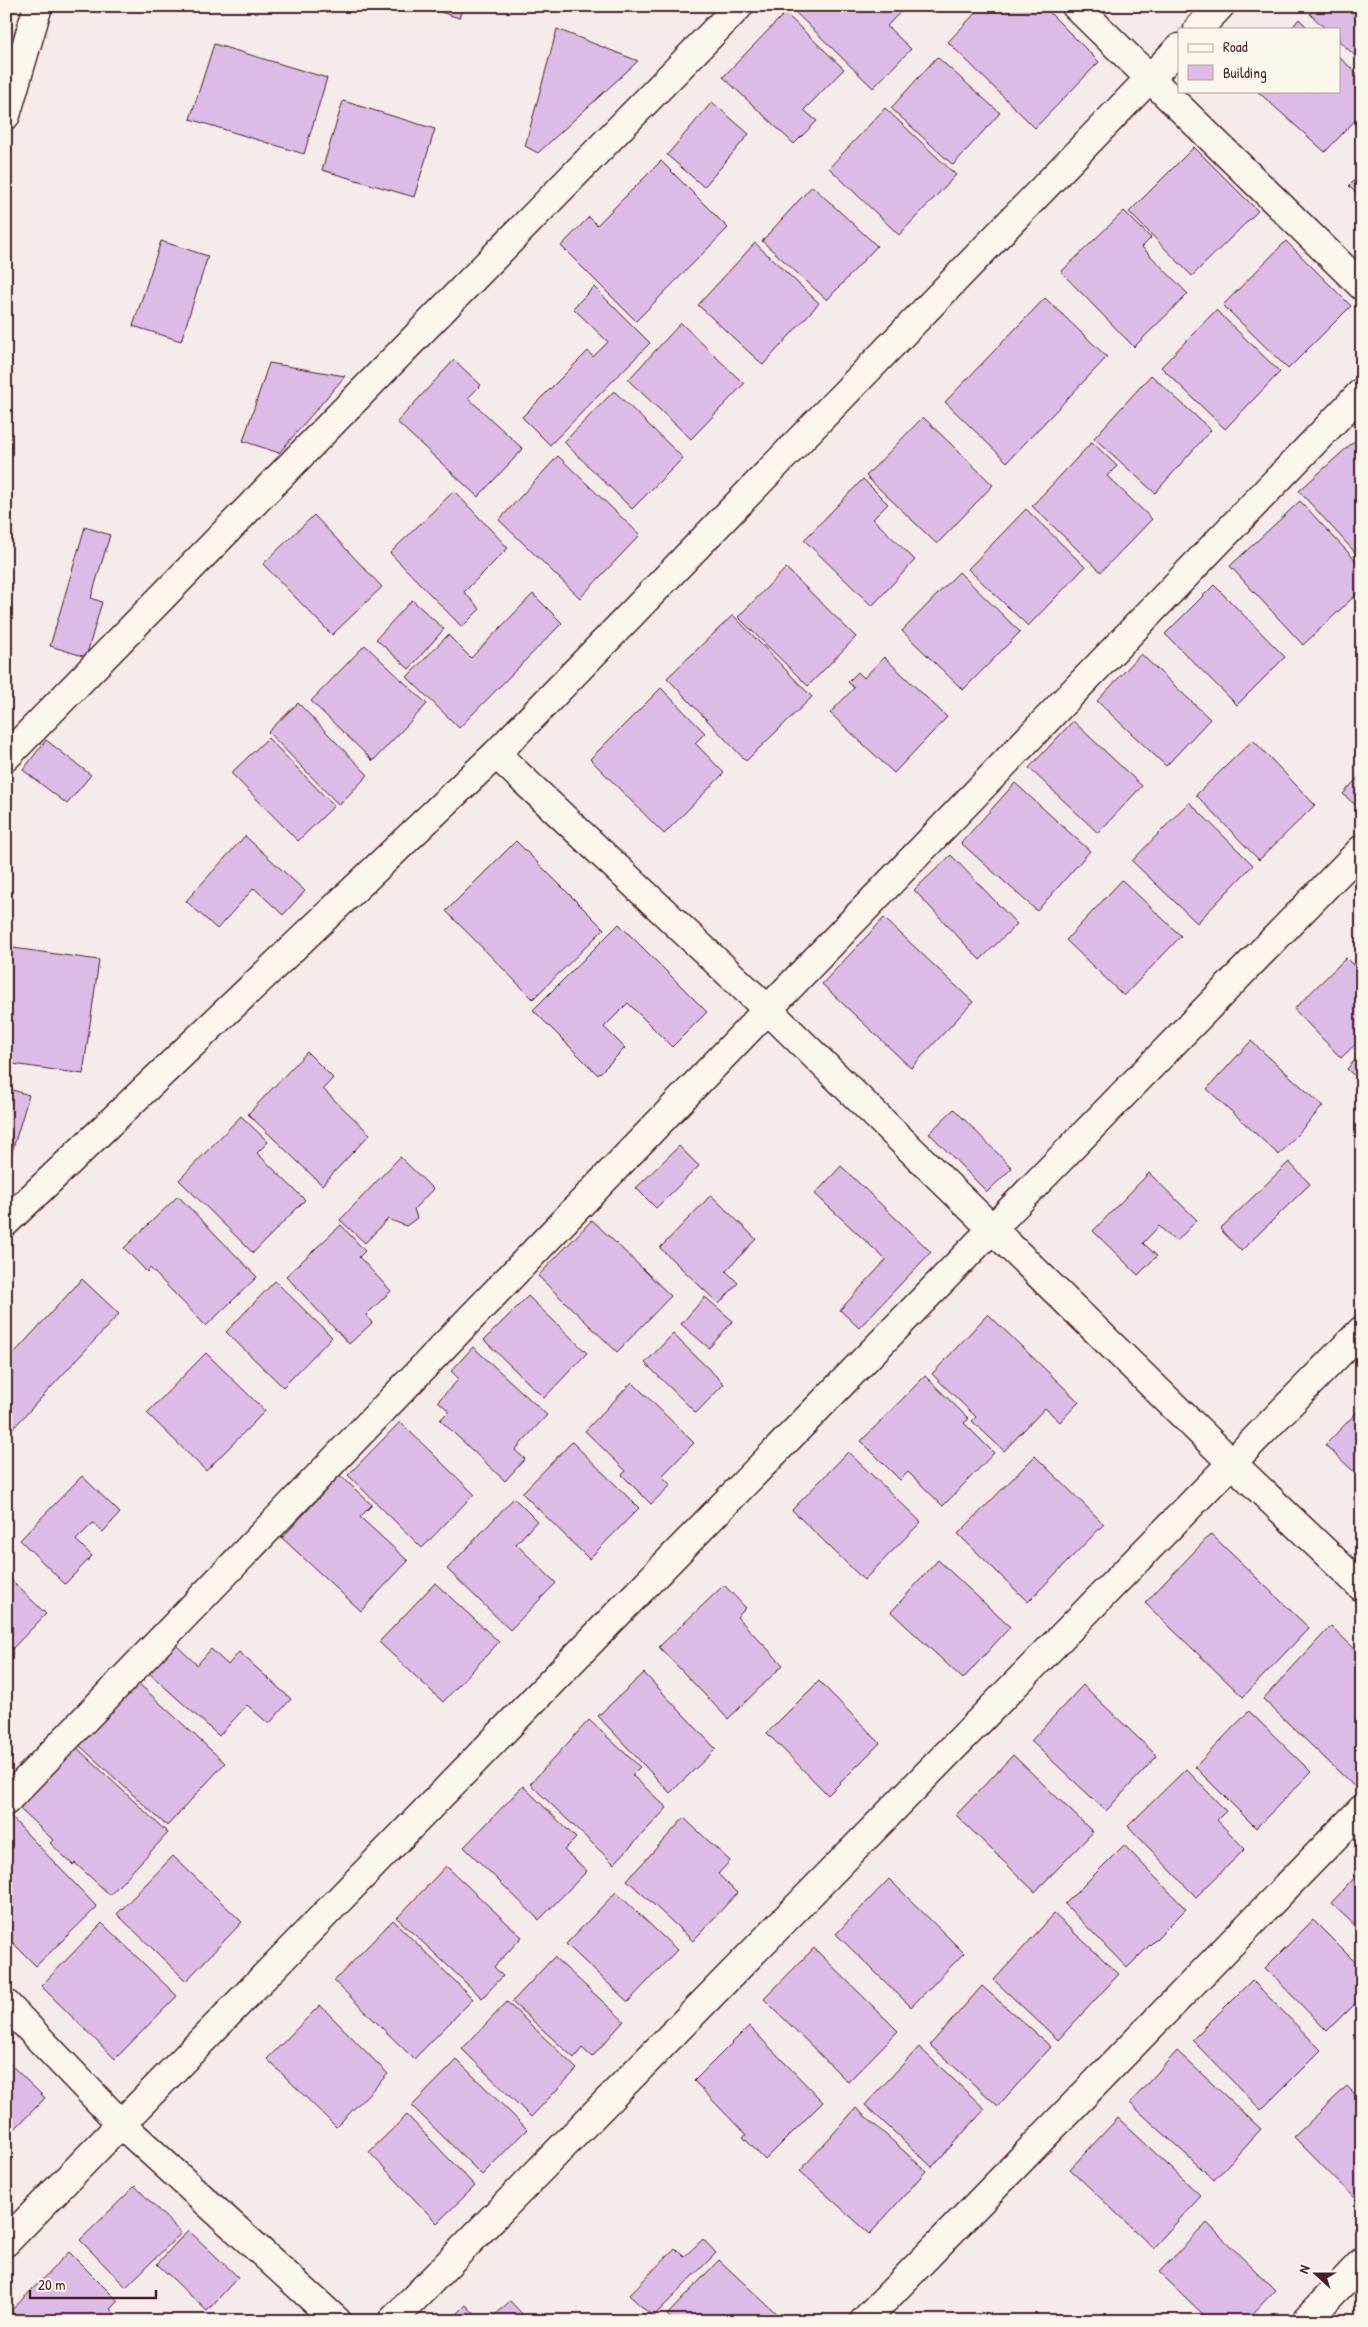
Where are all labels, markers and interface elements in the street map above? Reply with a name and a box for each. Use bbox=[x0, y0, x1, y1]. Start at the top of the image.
legend bbox=[1178, 28, 1340, 92]
text: Road bbox=[1223, 36, 1248, 57]
text: Building bbox=[1223, 62, 1267, 83]
north arrow bbox=[1290, 2250, 1340, 2300]
text: N bbox=[1293, 2262, 1314, 2276]
scale bar bbox=[30, 2267, 156, 2299]
text: 20 m bbox=[38, 2274, 65, 2295]

